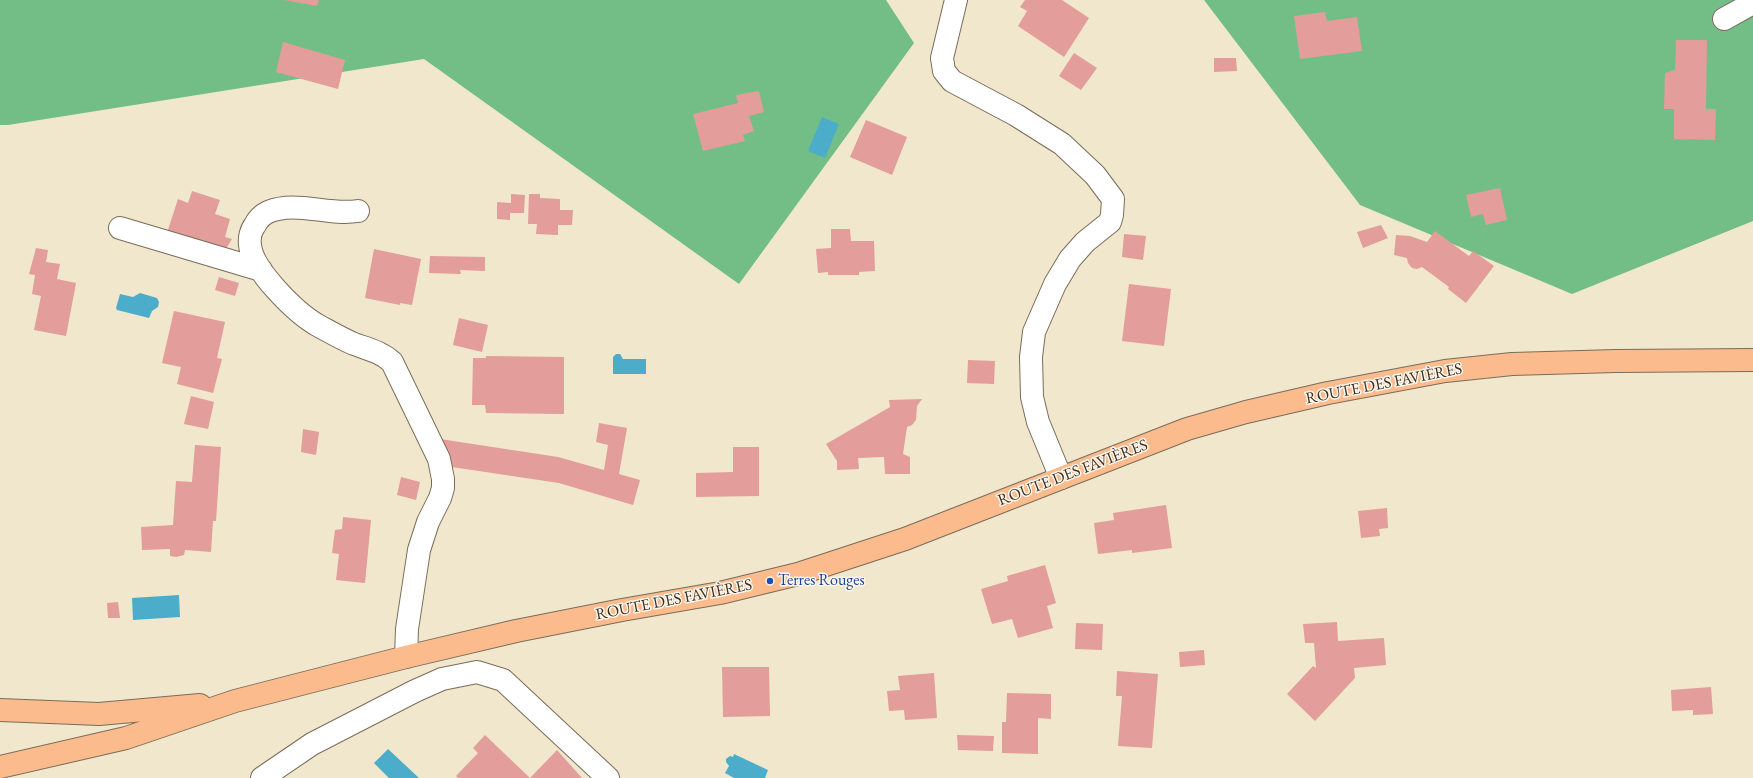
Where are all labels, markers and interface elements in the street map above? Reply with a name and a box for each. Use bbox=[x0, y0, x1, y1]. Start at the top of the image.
street label: ROUTE DES FAVIÈRES bbox=[1304, 359, 1464, 409]
street label: ROUTE DES FAVIÈRES bbox=[995, 436, 1151, 510]
place label: Terres Rouges bbox=[778, 571, 865, 591]
street label: ROUTE DES FAVIÈRES bbox=[594, 575, 754, 625]
marker: Terres Rouges bbox=[765, 576, 775, 586]

